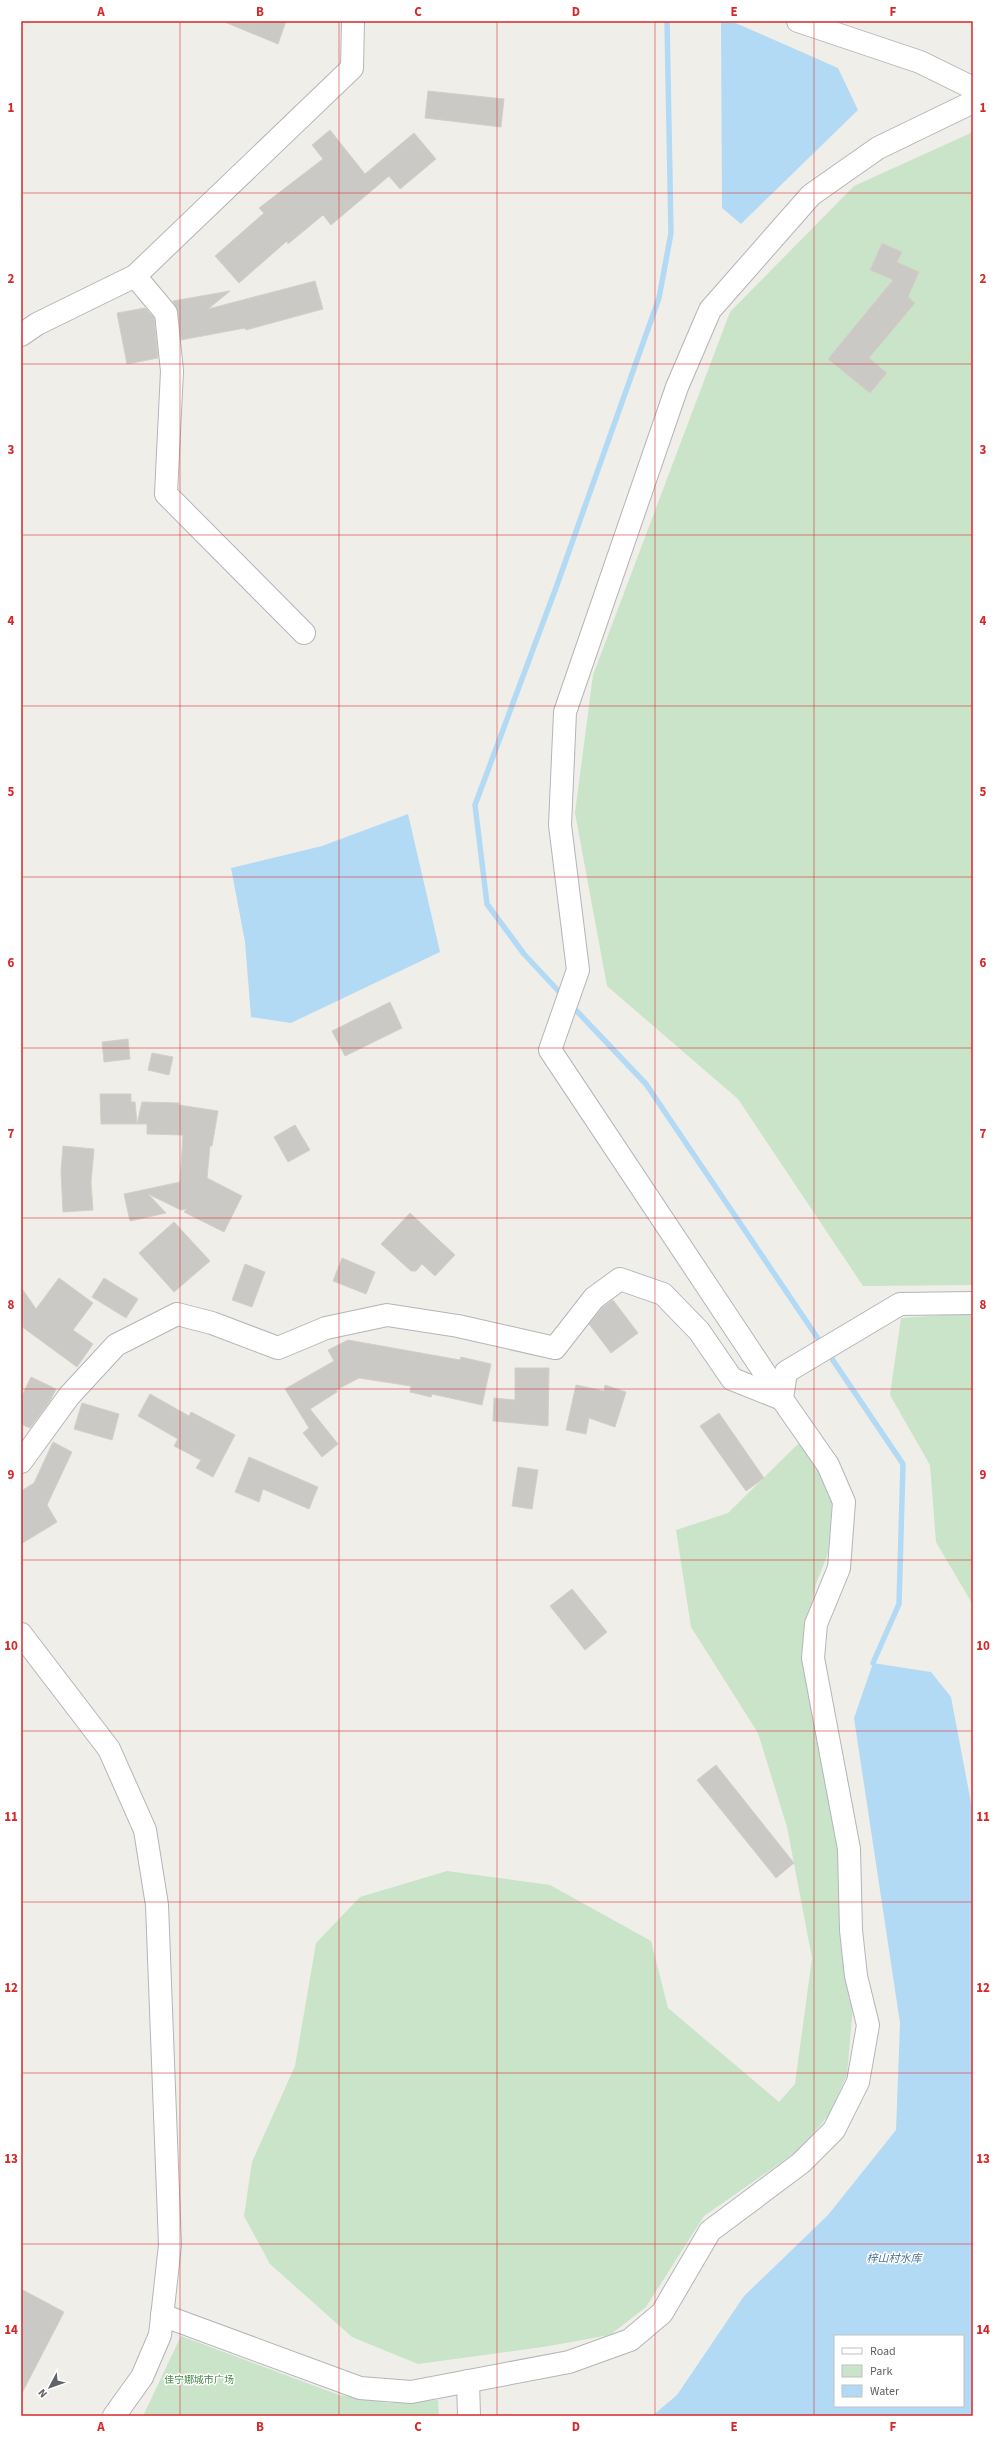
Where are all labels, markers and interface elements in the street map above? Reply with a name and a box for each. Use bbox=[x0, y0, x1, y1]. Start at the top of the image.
text: A bbox=[96, 3, 105, 21]
text: B bbox=[256, 3, 264, 21]
text: C bbox=[414, 3, 422, 21]
text: D bbox=[572, 3, 580, 21]
text: E bbox=[730, 3, 738, 21]
text: F bbox=[890, 3, 897, 21]
text: 1 bbox=[8, 99, 15, 117]
text: 1 bbox=[980, 99, 987, 117]
text: 2 bbox=[8, 270, 15, 288]
text: 2 bbox=[980, 270, 987, 288]
text: 3 bbox=[8, 441, 15, 459]
text: 3 bbox=[980, 441, 987, 459]
text: 4 bbox=[8, 612, 15, 630]
text: 4 bbox=[980, 612, 987, 630]
text: 5 bbox=[8, 783, 15, 801]
text: 5 bbox=[980, 783, 987, 801]
text: 6 bbox=[8, 954, 15, 972]
text: 6 bbox=[980, 954, 987, 972]
text: 7 bbox=[8, 1125, 15, 1143]
text: 7 bbox=[980, 1125, 987, 1143]
text: 8 bbox=[8, 1296, 15, 1314]
text: 8 bbox=[980, 1296, 987, 1314]
text: 9 bbox=[8, 1466, 15, 1484]
text: 9 bbox=[980, 1466, 987, 1484]
text: 10 bbox=[4, 1637, 18, 1655]
text: 10 bbox=[976, 1637, 990, 1655]
text: 11 bbox=[4, 1808, 18, 1826]
text: 11 bbox=[976, 1808, 990, 1826]
text: 12 bbox=[4, 1979, 18, 1997]
text: 12 bbox=[976, 1979, 990, 1997]
text: 13 bbox=[4, 2150, 18, 2168]
text: 13 bbox=[976, 2150, 990, 2168]
water label: 梓山村水库 bbox=[867, 2251, 923, 2266]
text: 14 bbox=[4, 2321, 18, 2339]
text: 14 bbox=[976, 2321, 990, 2339]
legend bbox=[834, 2335, 964, 2407]
text: Road bbox=[870, 2343, 896, 2360]
text: Park bbox=[870, 2363, 892, 2380]
north arrow bbox=[30, 2367, 70, 2407]
park label: 佳宁娜城市广场 bbox=[164, 2373, 234, 2387]
text: Water bbox=[870, 2383, 900, 2400]
text: N bbox=[35, 2386, 51, 2401]
text: A bbox=[96, 2418, 105, 2436]
text: B bbox=[256, 2418, 264, 2436]
text: C bbox=[414, 2418, 422, 2436]
text: D bbox=[572, 2418, 580, 2436]
text: E bbox=[730, 2418, 738, 2436]
text: F bbox=[890, 2418, 897, 2436]

